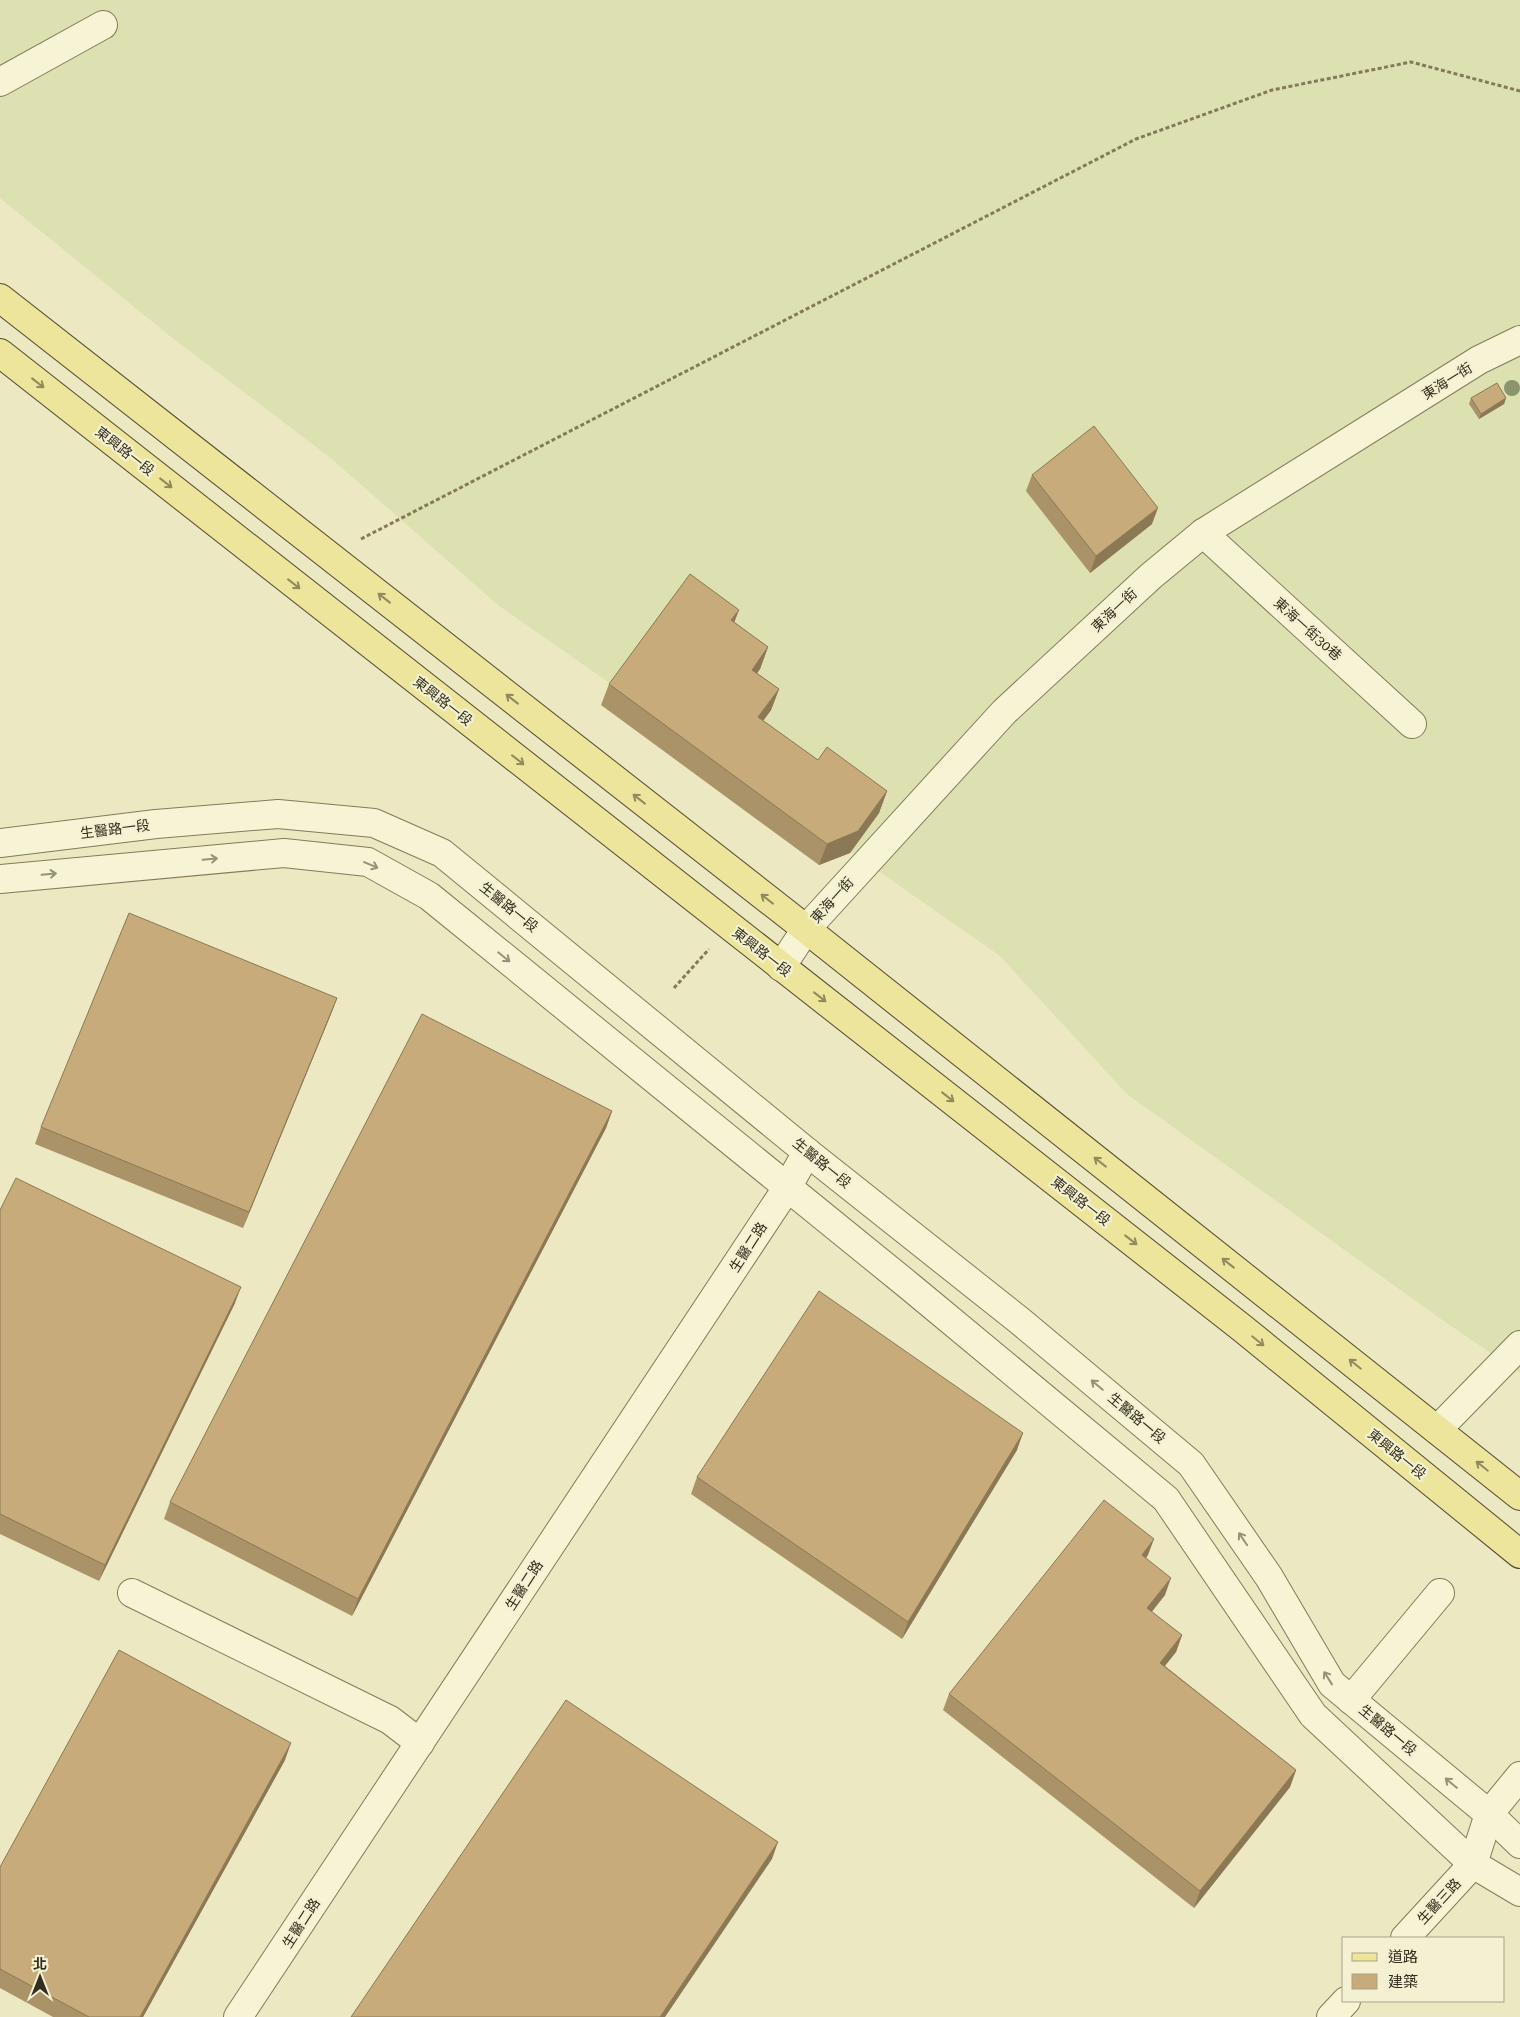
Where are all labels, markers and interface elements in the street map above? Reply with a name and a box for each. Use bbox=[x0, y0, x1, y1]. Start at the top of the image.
street label: 東海一街 bbox=[1419, 359, 1475, 403]
one-way arrow bbox=[31, 378, 45, 388]
street label: 東興路一段 bbox=[92, 423, 158, 479]
one-way arrow bbox=[159, 478, 172, 489]
one-way arrow bbox=[287, 578, 300, 589]
street label: 東海一街 bbox=[1088, 585, 1140, 635]
one-way arrow bbox=[377, 593, 390, 604]
street label: 東海一街30巷 bbox=[1271, 594, 1345, 664]
street label: 東興路一段 bbox=[410, 673, 476, 729]
one-way arrow bbox=[505, 693, 518, 704]
one-way arrow bbox=[511, 755, 525, 765]
one-way arrow bbox=[633, 793, 646, 804]
street label: 生醫路一段 bbox=[79, 817, 151, 841]
one-way arrow bbox=[202, 855, 218, 864]
one-way arrow bbox=[363, 861, 378, 870]
one-way arrow bbox=[40, 869, 56, 879]
street label: 東海一街 bbox=[807, 874, 857, 926]
street label: 生醫路一段 bbox=[477, 879, 541, 935]
one-way arrow bbox=[761, 894, 774, 905]
street label: 東興路一段 bbox=[729, 924, 795, 980]
one-way arrow bbox=[497, 952, 510, 963]
one-way arrow bbox=[813, 991, 826, 1002]
one-way arrow bbox=[941, 1092, 955, 1102]
street label: 生醫路一段 bbox=[790, 1135, 854, 1191]
one-way arrow bbox=[1094, 1157, 1107, 1168]
street label: 東興路一段 bbox=[1048, 1173, 1114, 1229]
street label: 生醫二路 bbox=[726, 1219, 770, 1275]
one-way arrow bbox=[1124, 1235, 1137, 1246]
one-way arrow bbox=[1222, 1258, 1235, 1269]
one-way arrow bbox=[1252, 1335, 1265, 1346]
one-way arrow bbox=[1349, 1359, 1362, 1370]
one-way arrow bbox=[1090, 1379, 1103, 1390]
street label: 生醫路一段 bbox=[1105, 1389, 1169, 1447]
street label: 東興路一段 bbox=[1365, 1426, 1429, 1482]
one-way arrow bbox=[1476, 1460, 1489, 1471]
one-way arrow bbox=[1238, 1533, 1248, 1547]
street label: 生醫二路 bbox=[502, 1557, 546, 1613]
one-way arrow bbox=[1323, 1671, 1333, 1685]
street label: 生醫路一段 bbox=[1356, 1701, 1420, 1759]
one-way arrow bbox=[1445, 1777, 1458, 1789]
street label: 生醫三路 bbox=[1414, 1875, 1464, 1927]
street label: 生醫二路 bbox=[279, 1895, 323, 1951]
legend bbox=[1342, 1937, 1505, 2002]
text: 道路 bbox=[1388, 1948, 1418, 1966]
north arrow bbox=[15, 1952, 65, 2002]
text: 北 bbox=[33, 1956, 47, 1972]
text: 建築 bbox=[1388, 1973, 1418, 1991]

